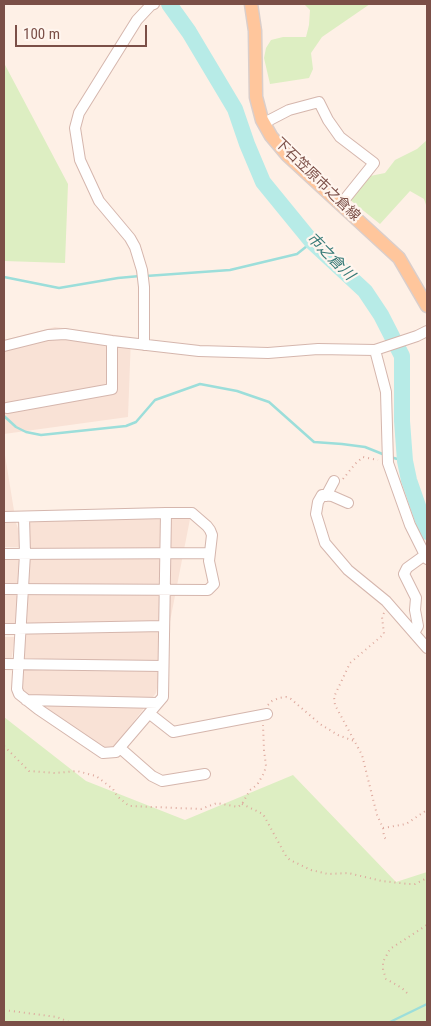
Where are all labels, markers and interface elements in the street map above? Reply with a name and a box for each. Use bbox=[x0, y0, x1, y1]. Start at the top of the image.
scale bar bbox=[18, 15, 150, 47]
text: 100 m bbox=[23, 25, 60, 43]
street label: 下石笠原市之倉線 bbox=[271, 135, 363, 225]
water label: 市之倉川 bbox=[302, 229, 358, 285]

